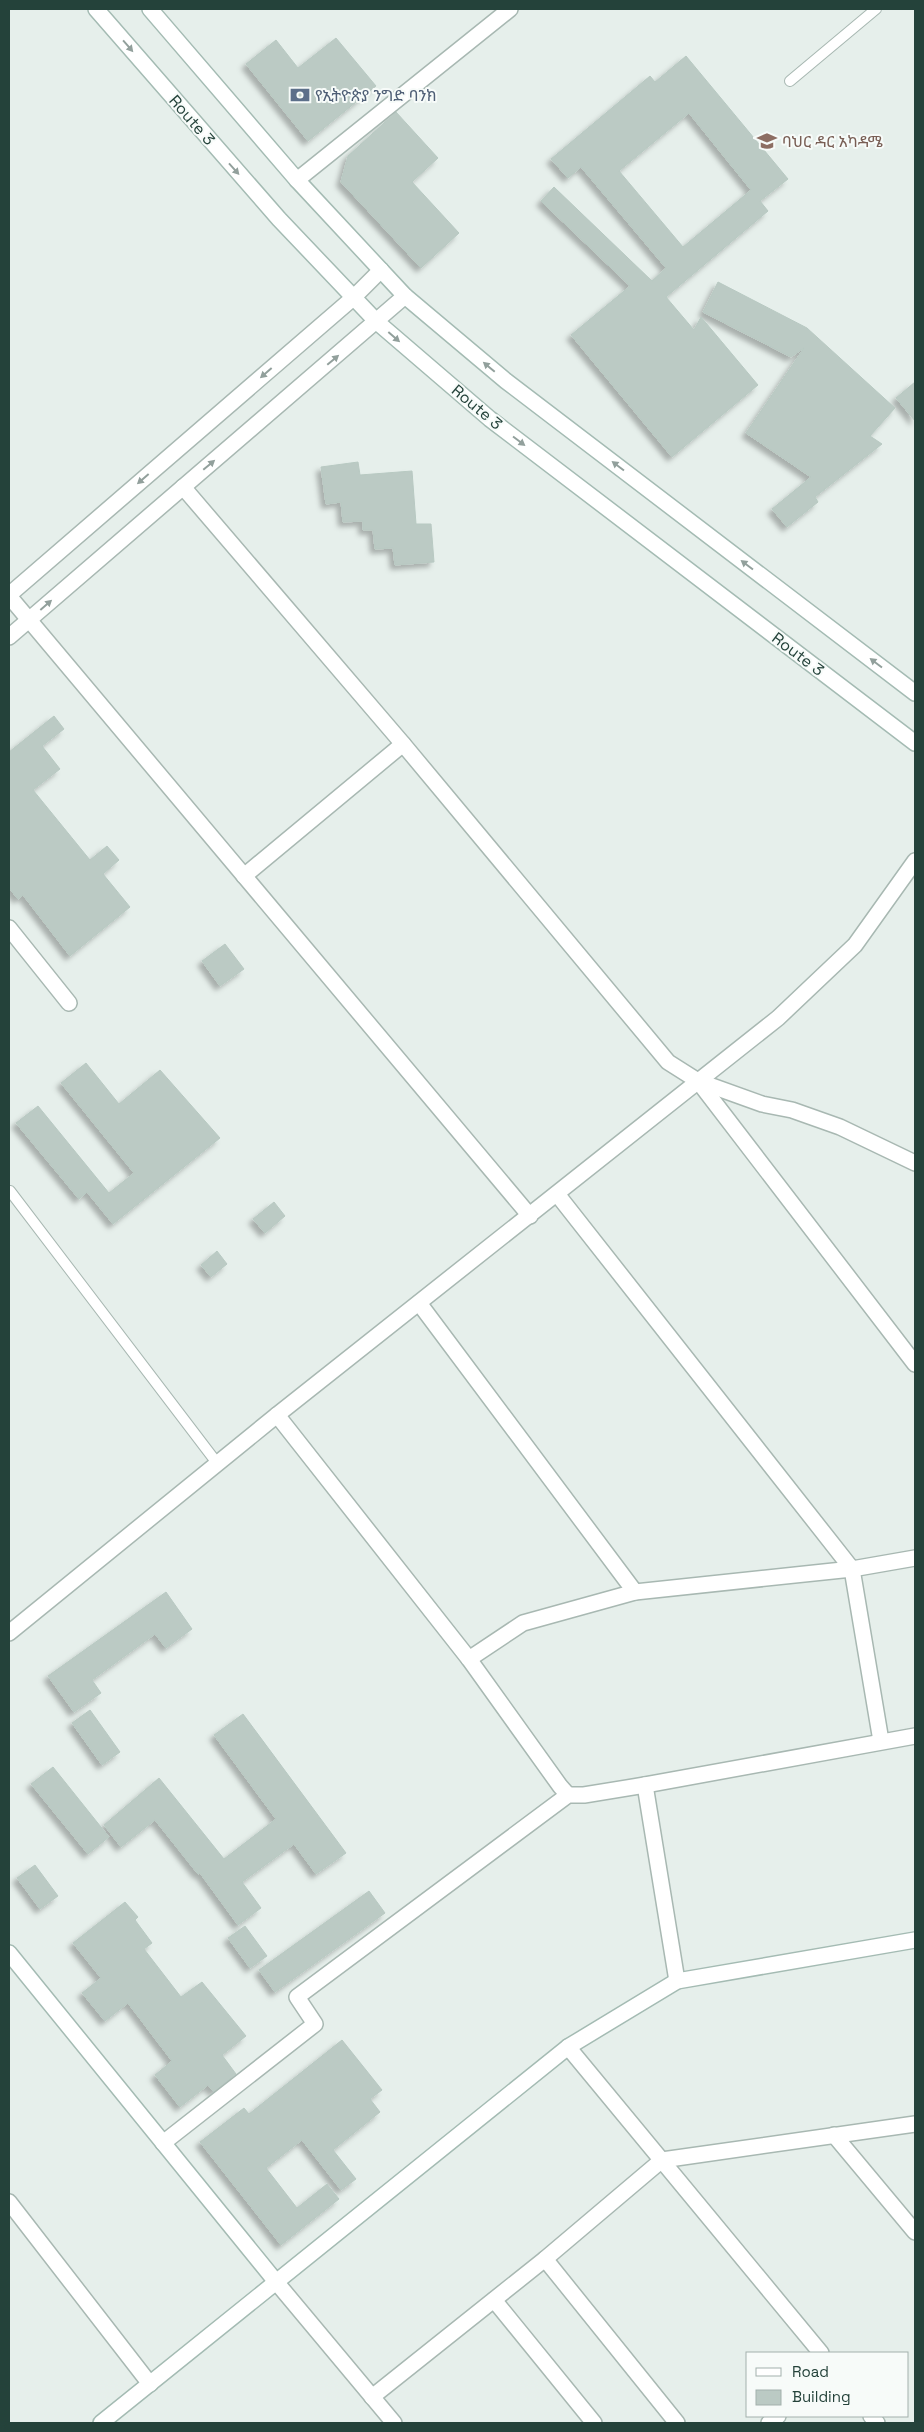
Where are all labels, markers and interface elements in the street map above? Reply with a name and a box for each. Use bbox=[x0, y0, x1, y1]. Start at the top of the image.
one-way arrow bbox=[122, 39, 134, 51]
bank icon: የኢትዮጵያ ንግድ ባንክ bbox=[289, 84, 311, 106]
place label: የኢትዮጵያ ንግድ ባንክ bbox=[315, 85, 437, 106]
street label: Route 3 bbox=[164, 90, 220, 150]
school or university icon: ባህር ዳር አካዳሜ bbox=[756, 130, 778, 152]
place label: ባህር ዳር አካዳሜ bbox=[782, 131, 884, 152]
one-way arrow bbox=[229, 162, 240, 175]
one-way arrow bbox=[388, 331, 400, 343]
one-way arrow bbox=[326, 354, 339, 365]
one-way arrow bbox=[483, 362, 496, 373]
one-way arrow bbox=[261, 367, 273, 379]
street label: Route 3 bbox=[447, 380, 507, 434]
one-way arrow bbox=[512, 436, 526, 446]
one-way arrow bbox=[203, 460, 215, 471]
one-way arrow bbox=[612, 461, 625, 472]
one-way arrow bbox=[138, 473, 150, 485]
one-way arrow bbox=[740, 560, 754, 570]
one-way arrow bbox=[39, 599, 51, 611]
street label: Route 3 bbox=[768, 628, 828, 680]
one-way arrow bbox=[870, 658, 883, 669]
legend bbox=[746, 2352, 909, 2417]
text: Road bbox=[792, 2362, 829, 2381]
text: Building bbox=[792, 2387, 851, 2406]

